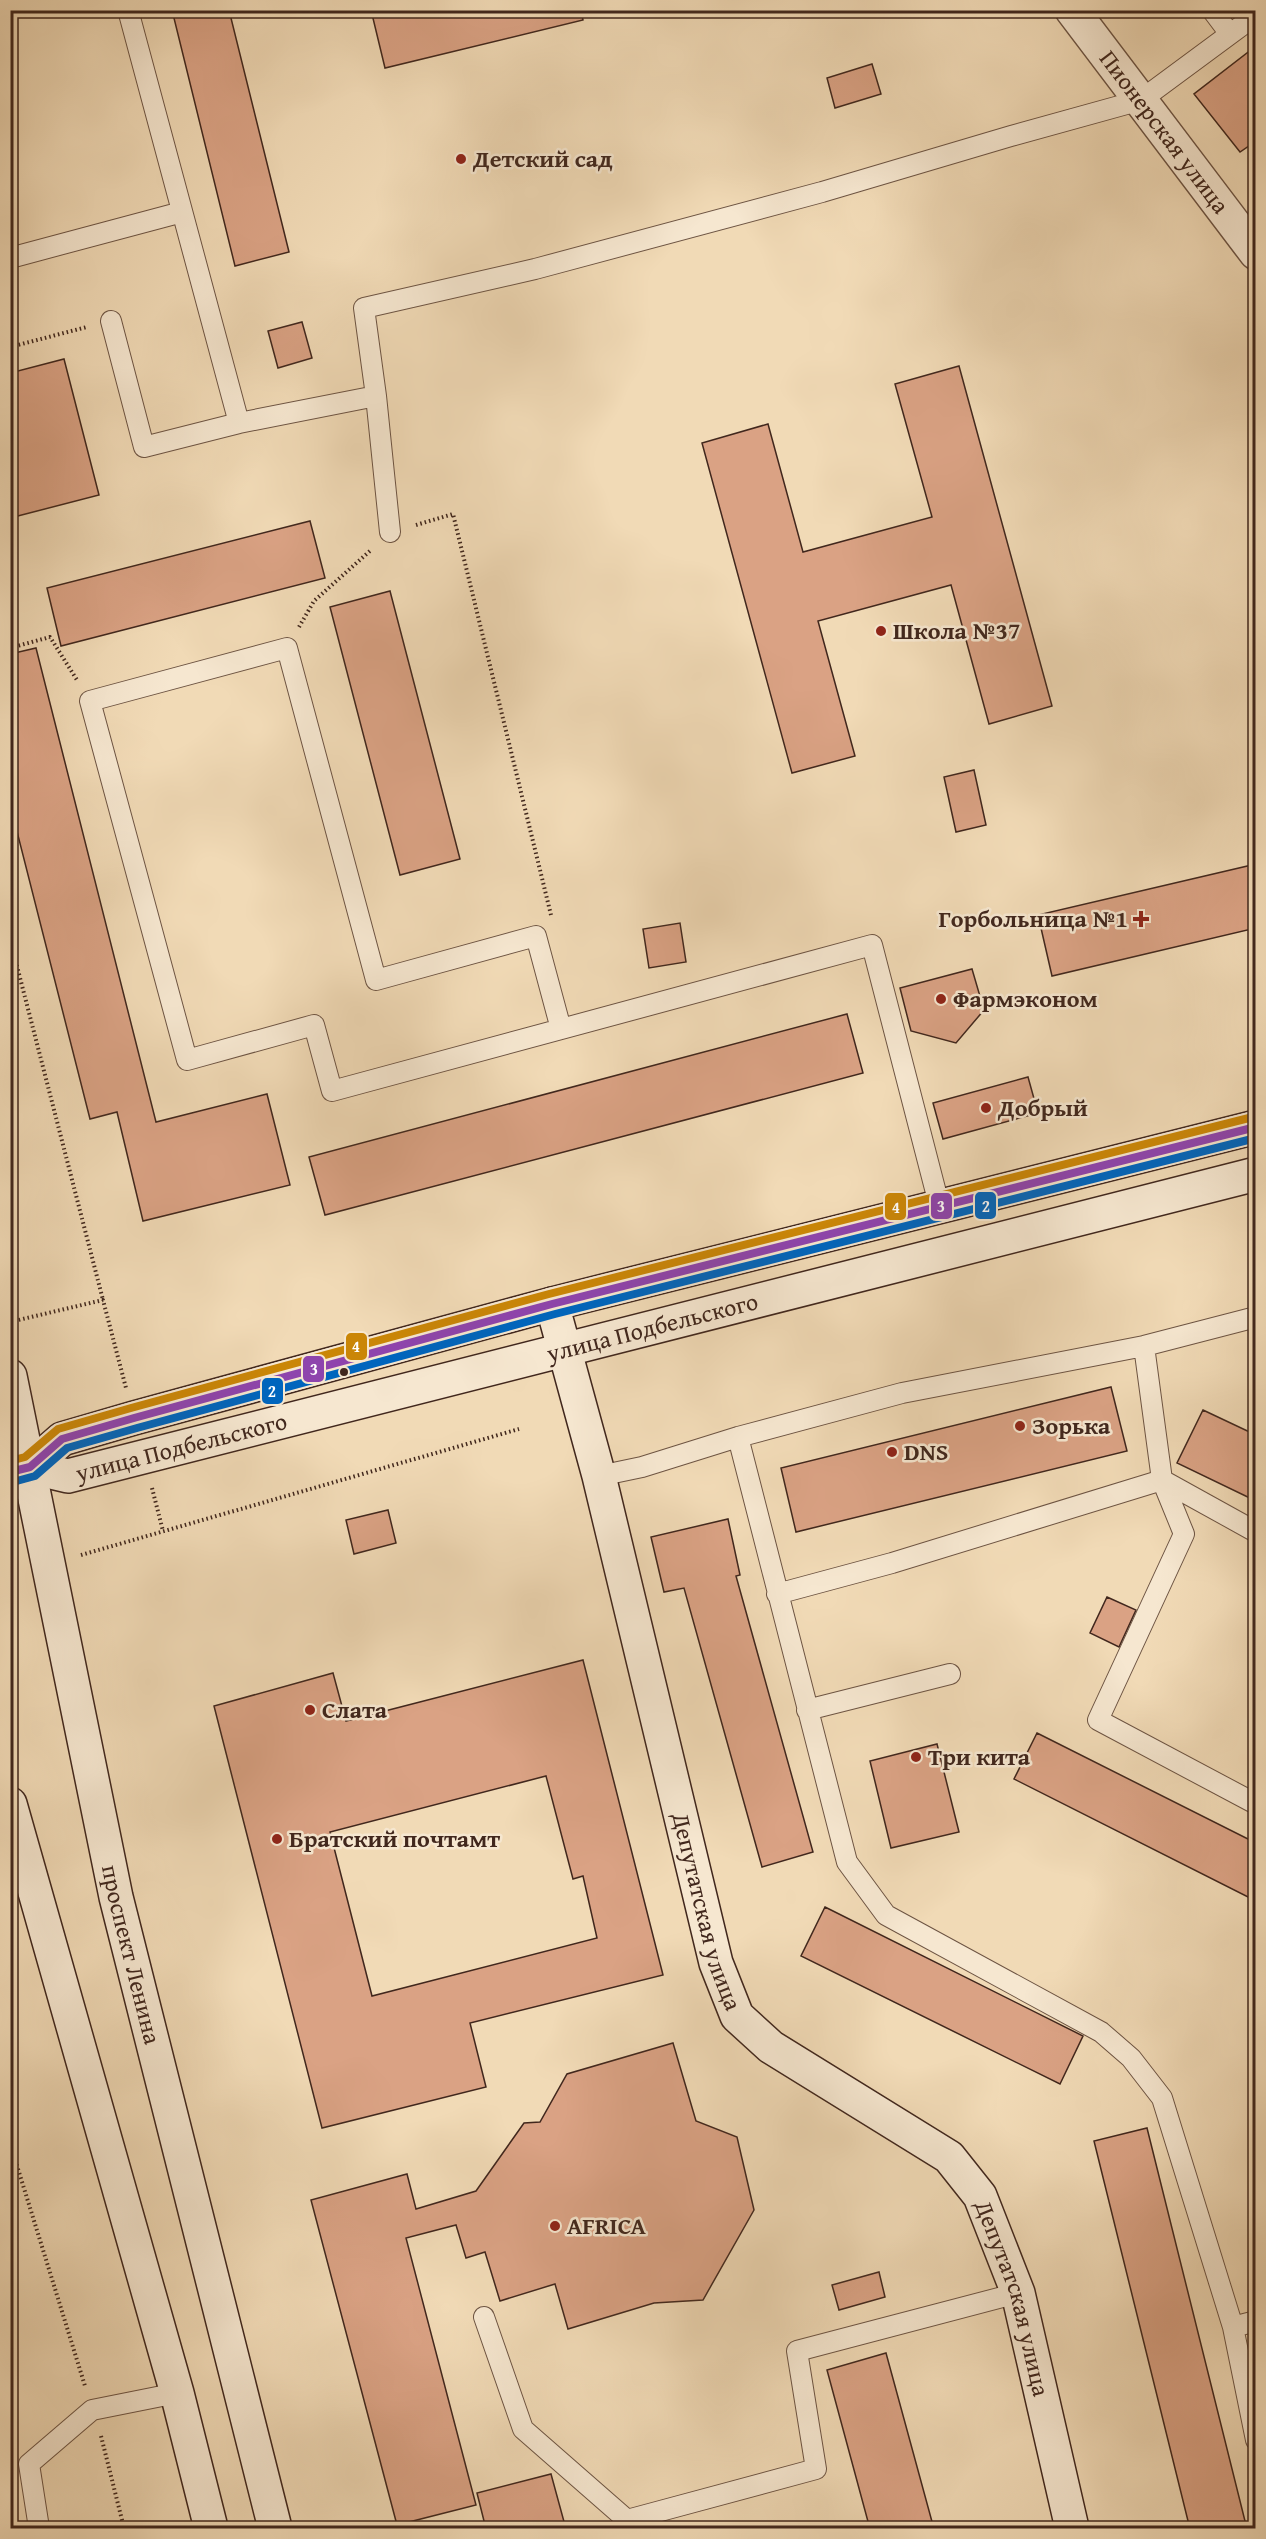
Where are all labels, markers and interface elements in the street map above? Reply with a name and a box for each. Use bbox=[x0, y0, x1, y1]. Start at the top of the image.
street label: Пионерская улица bbox=[1091, 43, 1239, 221]
place label: Детский сад bbox=[472, 141, 613, 176]
marker: Детский сад bbox=[454, 152, 468, 166]
place label: Школа №37 bbox=[893, 613, 1021, 648]
marker: Школа №37 bbox=[874, 624, 888, 638]
place label: Горбольница №1 bbox=[938, 901, 1128, 936]
marker: Горбольница №1 bbox=[1132, 910, 1150, 928]
place label: Фармэконом bbox=[953, 981, 1098, 1016]
marker: Фармэконом bbox=[934, 992, 948, 1006]
place label: Добрый bbox=[997, 1090, 1088, 1125]
marker: Добрый bbox=[979, 1101, 993, 1115]
line badge: 2 bbox=[974, 1191, 997, 1220]
line badge: 4 bbox=[884, 1192, 907, 1221]
line badge: 3 bbox=[930, 1192, 953, 1220]
text: 3 bbox=[937, 1194, 945, 1218]
text: 2 bbox=[982, 1194, 990, 1218]
text: 4 bbox=[892, 1195, 900, 1219]
street label: улица Подбельского bbox=[542, 1283, 762, 1371]
line badge: 4 bbox=[345, 1332, 368, 1361]
text: 4 bbox=[352, 1334, 360, 1358]
line badge: 3 bbox=[302, 1355, 325, 1383]
text: 3 bbox=[310, 1357, 318, 1381]
unlabelled marker bbox=[338, 1366, 350, 1378]
line badge: 2 bbox=[261, 1377, 284, 1405]
text: 2 bbox=[268, 1379, 276, 1403]
street label: улица Подбельского bbox=[71, 1403, 291, 1491]
place label: Зорька bbox=[1032, 1408, 1111, 1443]
marker: Зорька bbox=[1013, 1419, 1027, 1433]
place label: DNS bbox=[904, 1434, 948, 1469]
marker: DNS bbox=[885, 1445, 899, 1459]
place label: Слата bbox=[322, 1692, 388, 1727]
marker: Слата bbox=[303, 1703, 317, 1717]
place label: Три кита bbox=[928, 1739, 1031, 1774]
marker: Три кита bbox=[909, 1750, 923, 1764]
street label: Депутатская улица bbox=[663, 1808, 751, 2016]
place label: Братский почтамт bbox=[289, 1821, 500, 1856]
marker: Братский почтамт bbox=[270, 1832, 284, 1846]
street label: проспект Ленина bbox=[93, 1862, 171, 2048]
street label: Депутатская улица bbox=[966, 2194, 1059, 2400]
place label: AFRICA bbox=[567, 2208, 647, 2243]
marker: AFRICA bbox=[548, 2219, 562, 2233]

